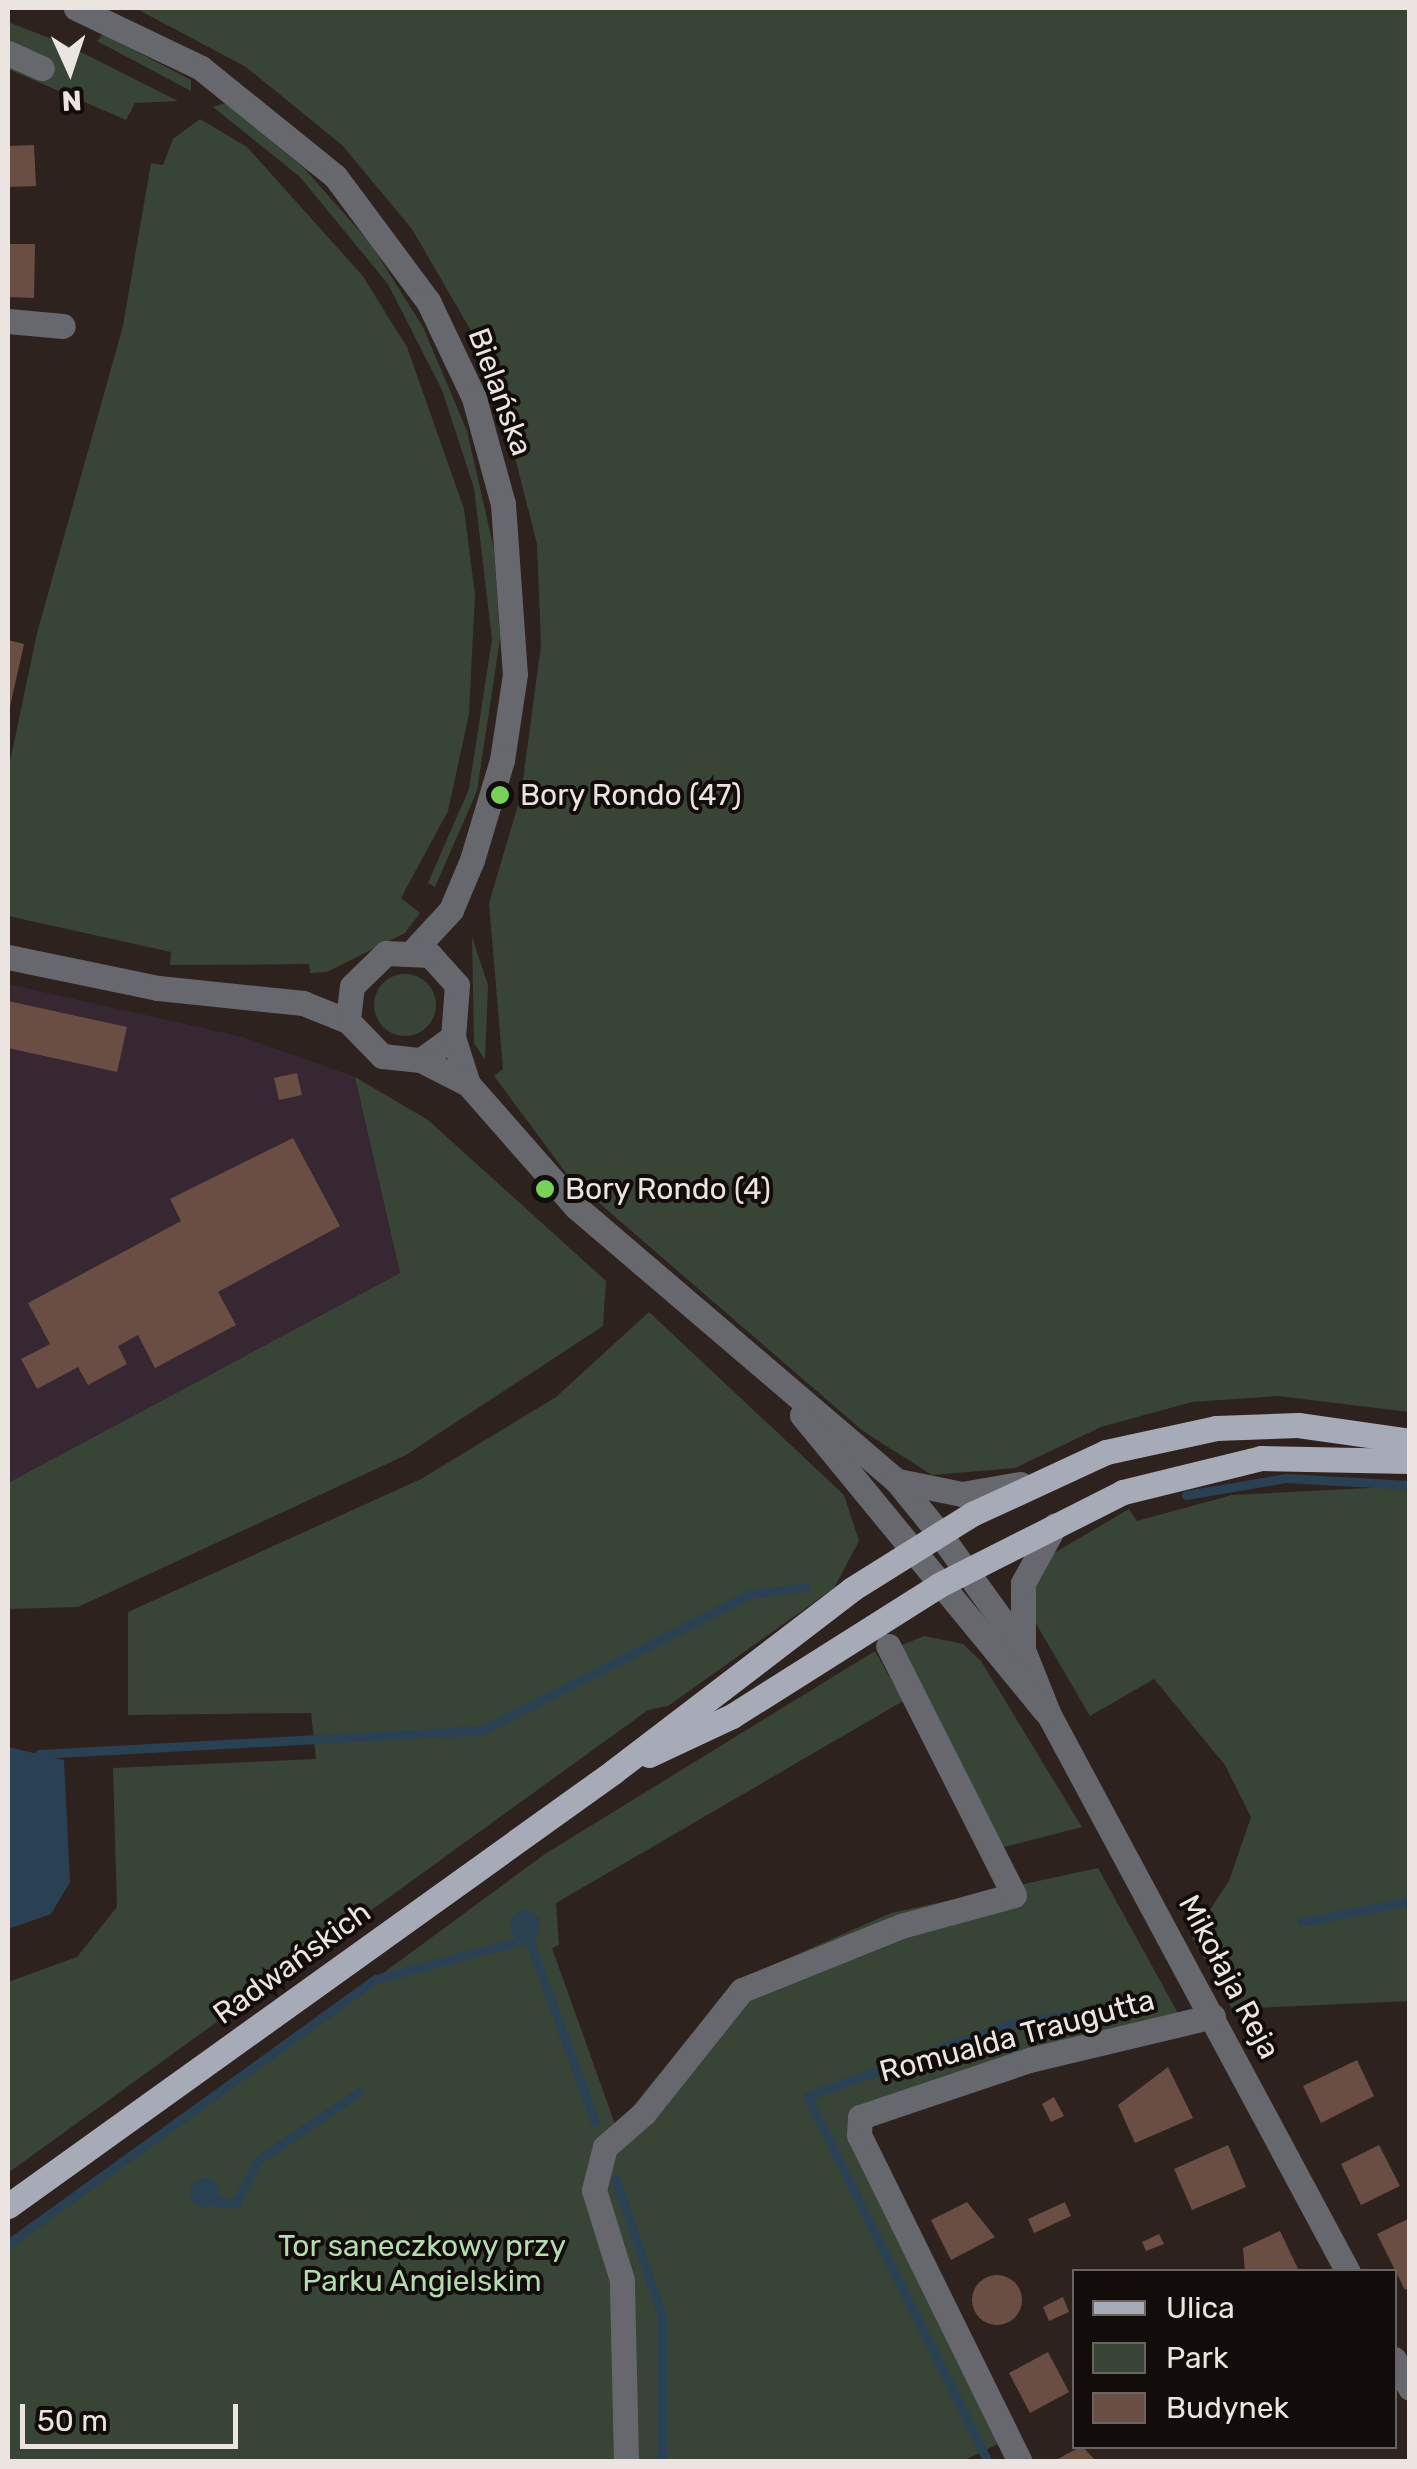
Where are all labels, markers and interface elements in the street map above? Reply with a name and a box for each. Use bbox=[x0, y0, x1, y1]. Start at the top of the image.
north arrow bbox=[20, 20, 120, 120]
text: N bbox=[61, 83, 83, 117]
street label: Bielańska bbox=[460, 323, 540, 461]
place label: Bory Rondo (47) bbox=[520, 777, 742, 813]
marker: Bory Rondo (47) bbox=[489, 784, 511, 806]
place label: Bory Rondo (4) bbox=[565, 1171, 772, 1207]
marker: Bory Rondo (4) bbox=[534, 1178, 556, 1200]
street label: Mikołaja Reja bbox=[1171, 1889, 1287, 2065]
street label: Radwańskich bbox=[206, 1894, 378, 2032]
street label: Romualda Traugutta bbox=[875, 1982, 1159, 2090]
park label: Tor saneczkowy przy Parku Angielskim bbox=[277, 2228, 567, 2298]
legend bbox=[1072, 2269, 1397, 2449]
text: Ulica bbox=[1166, 2290, 1235, 2326]
text: Park bbox=[1166, 2340, 1228, 2376]
scale bar bbox=[25, 2384, 242, 2446]
text: Budynek bbox=[1166, 2390, 1289, 2426]
text: 50 m bbox=[37, 2403, 108, 2439]

